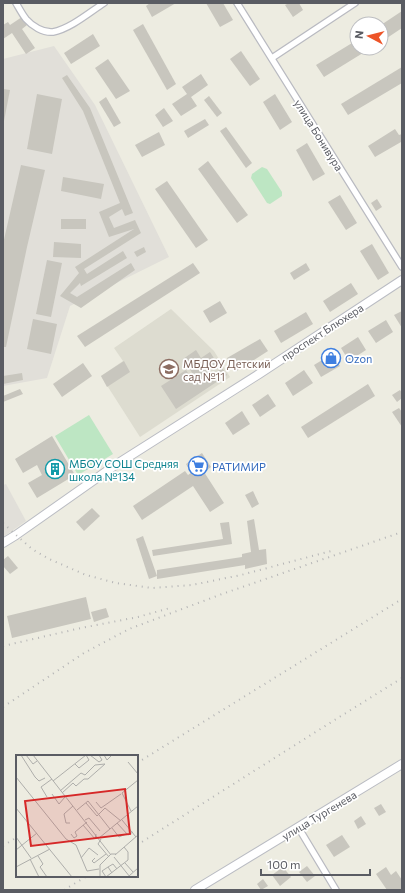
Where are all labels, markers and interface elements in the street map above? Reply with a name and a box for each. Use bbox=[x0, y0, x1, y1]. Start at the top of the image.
north arrow bbox=[349, 16, 389, 56]
text: N bbox=[352, 30, 366, 40]
street label: улица Бонивура bbox=[292, 97, 346, 173]
street label: проспект Блюхера bbox=[278, 301, 366, 363]
shop icon: Ozon bbox=[320, 347, 342, 369]
place label: Ozon bbox=[345, 352, 372, 365]
place label: МБДОУ Детский сад №11 bbox=[183, 357, 271, 383]
school or university icon: МБДОУ Детский сад №11 bbox=[158, 358, 180, 380]
supermarket icon: РАТИМИР bbox=[187, 455, 209, 477]
place label: МБОУ СОШ Средняя школа №134 bbox=[69, 457, 179, 483]
building icon: МБОУ СОШ Средняя школа №134 bbox=[44, 458, 66, 480]
place label: РАТИМИР bbox=[212, 460, 266, 473]
inset map bbox=[16, 755, 138, 877]
street label: улица Тургенева bbox=[279, 788, 359, 842]
scale bar bbox=[261, 851, 370, 877]
text: 100 m bbox=[267, 857, 301, 871]

